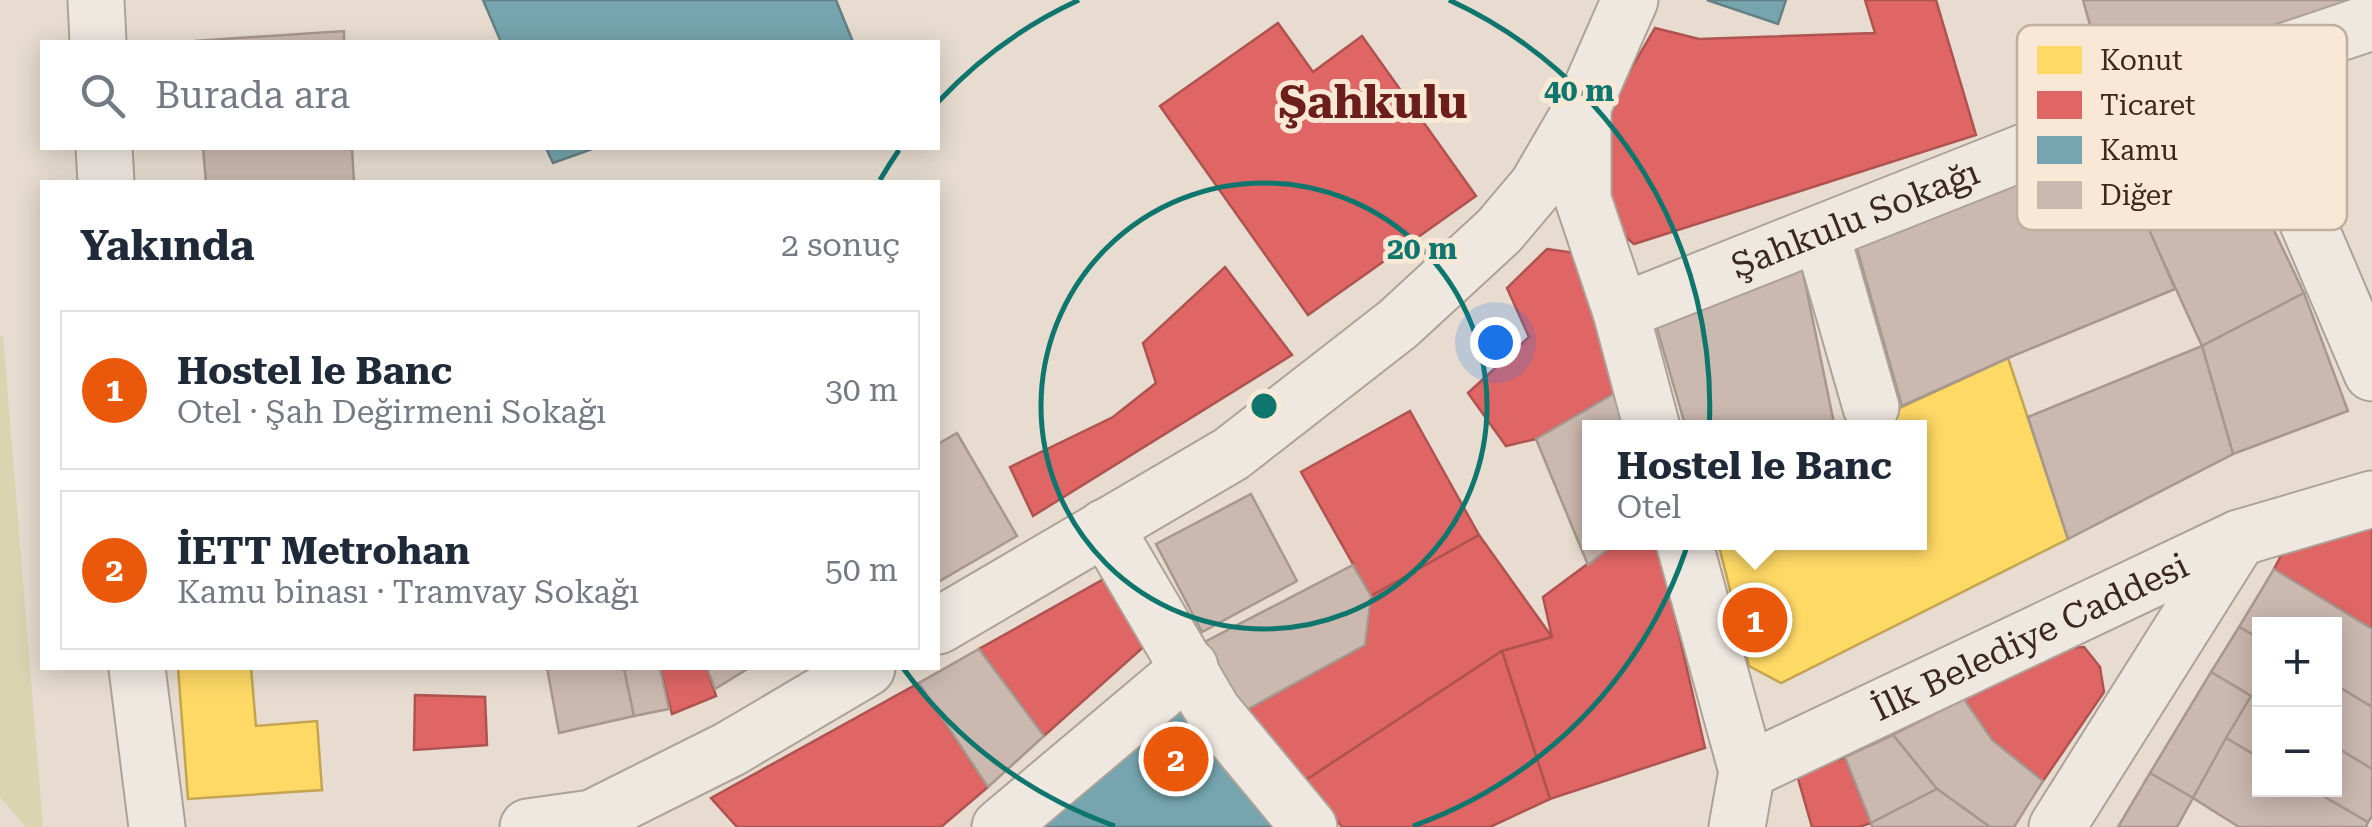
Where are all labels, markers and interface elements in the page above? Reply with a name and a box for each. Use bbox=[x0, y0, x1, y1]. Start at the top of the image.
legend bbox=[2017, 25, 2347, 230]
search box bbox=[40, 40, 940, 150]
text: Konut bbox=[2100, 44, 2183, 77]
icon: search bbox=[75, 68, 130, 123]
text: Burada ara bbox=[155, 73, 350, 117]
text: 40 m bbox=[1544, 73, 1614, 108]
district label: Şahkulu bbox=[1278, 76, 1468, 129]
text: Ticaret bbox=[2100, 89, 2196, 122]
text: Kamu bbox=[2100, 134, 2178, 167]
street label: Şahkulu Sokağı bbox=[1725, 151, 1985, 287]
text: Diğer bbox=[2100, 179, 2173, 212]
text: Yakında bbox=[80, 221, 254, 270]
text: 2 sonuç bbox=[781, 226, 900, 264]
text: 20 m bbox=[1387, 231, 1457, 266]
your location bbox=[1470, 317, 1521, 368]
text: Hostel le Banc bbox=[177, 349, 452, 393]
text: 1 bbox=[106, 371, 123, 409]
text: 30 m bbox=[825, 371, 898, 409]
centre of rings bbox=[1246, 388, 1282, 424]
text: Otel · Şah Değirmeni Sokağı bbox=[177, 393, 606, 431]
popup bbox=[1582, 420, 1927, 550]
text: Hostel le Banc bbox=[1617, 444, 1892, 488]
text: Otel bbox=[1617, 488, 1681, 526]
text: İETT Metrohan bbox=[177, 529, 470, 573]
street label: İlk Belediye Caddesi bbox=[1865, 545, 2195, 729]
text: 2 bbox=[106, 551, 123, 589]
text: 50 m bbox=[825, 551, 898, 589]
text: Kamu binası · Tramvay Sokağı bbox=[177, 573, 639, 611]
pin: 1 bbox=[1722, 582, 1788, 658]
map controls bbox=[2252, 617, 2342, 797]
button: + bbox=[2252, 617, 2342, 707]
button: − bbox=[2252, 707, 2342, 797]
pin: 2 bbox=[1144, 722, 1208, 796]

